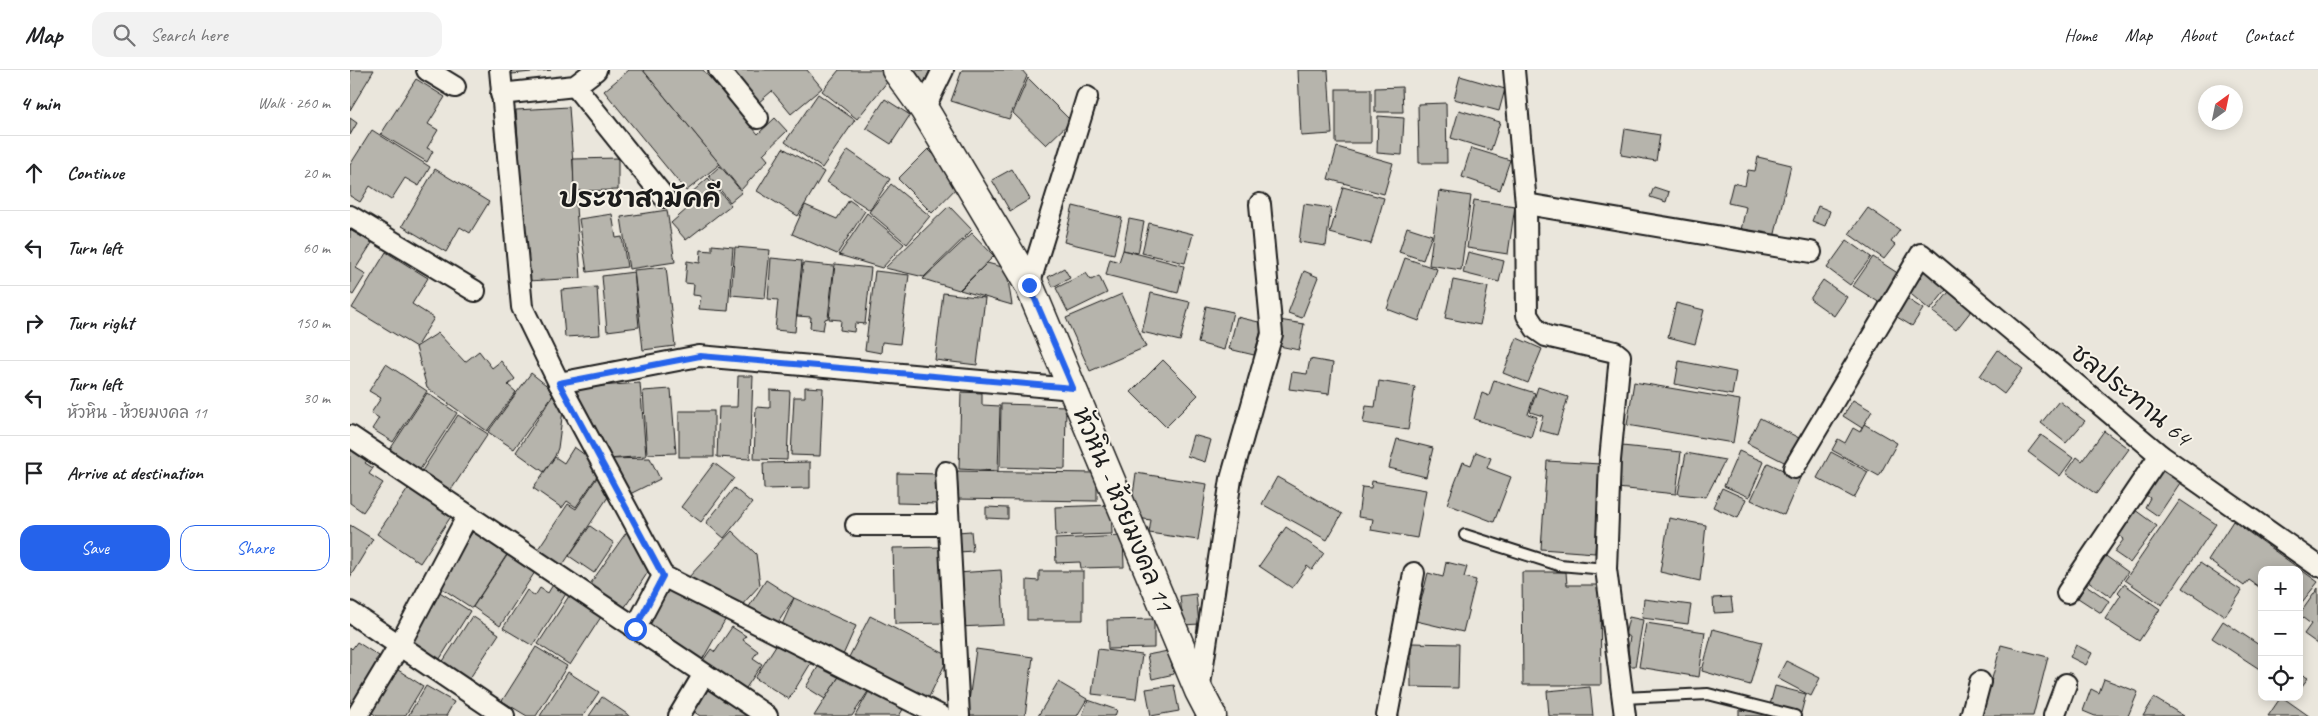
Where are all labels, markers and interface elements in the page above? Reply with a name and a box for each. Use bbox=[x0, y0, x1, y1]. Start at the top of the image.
search box bbox=[92, 12, 442, 57]
text: Map bbox=[25, 20, 62, 50]
icon: search bbox=[110, 21, 138, 49]
text: Search here bbox=[150, 23, 228, 47]
text: Home bbox=[2064, 24, 2097, 46]
text: Map bbox=[2125, 24, 2152, 46]
text: About bbox=[2180, 24, 2216, 46]
text: Contact bbox=[2244, 24, 2293, 46]
north arrow bbox=[2198, 85, 2243, 130]
text: 4 min bbox=[20, 90, 60, 116]
text: Walk · 260 m bbox=[258, 93, 330, 113]
icon: ahead bbox=[20, 159, 48, 187]
text: Continue bbox=[67, 161, 124, 185]
text: 20 m bbox=[303, 163, 330, 183]
district label: ประชาสามัคคี bbox=[559, 181, 721, 215]
icon: left bbox=[20, 234, 48, 262]
text: Turn left bbox=[67, 236, 122, 260]
text: 60 m bbox=[303, 238, 330, 258]
route end bbox=[1018, 274, 1041, 297]
icon: right bbox=[20, 309, 48, 337]
text: Turn right bbox=[67, 311, 134, 335]
text: 150 m bbox=[296, 313, 330, 333]
street label: ชลประทาน 64 bbox=[2064, 337, 2200, 455]
text: Turn left bbox=[67, 372, 122, 396]
icon: left bbox=[20, 384, 48, 412]
text: 30 m bbox=[303, 388, 330, 408]
street label: หัวหิน - ห้วยมงคล 11 bbox=[1066, 402, 1182, 618]
text: หัวหิน - ห้วยมงคล 11 bbox=[67, 403, 207, 423]
icon: arrive bbox=[20, 459, 48, 487]
text: Arrive at destination bbox=[67, 461, 203, 485]
button: Save bbox=[20, 525, 170, 571]
button: Share bbox=[180, 525, 330, 571]
map controls bbox=[2258, 566, 2303, 701]
button: + bbox=[2258, 566, 2303, 611]
button: − bbox=[2258, 611, 2303, 656]
route start bbox=[624, 618, 647, 641]
button: locate bbox=[2258, 656, 2303, 701]

